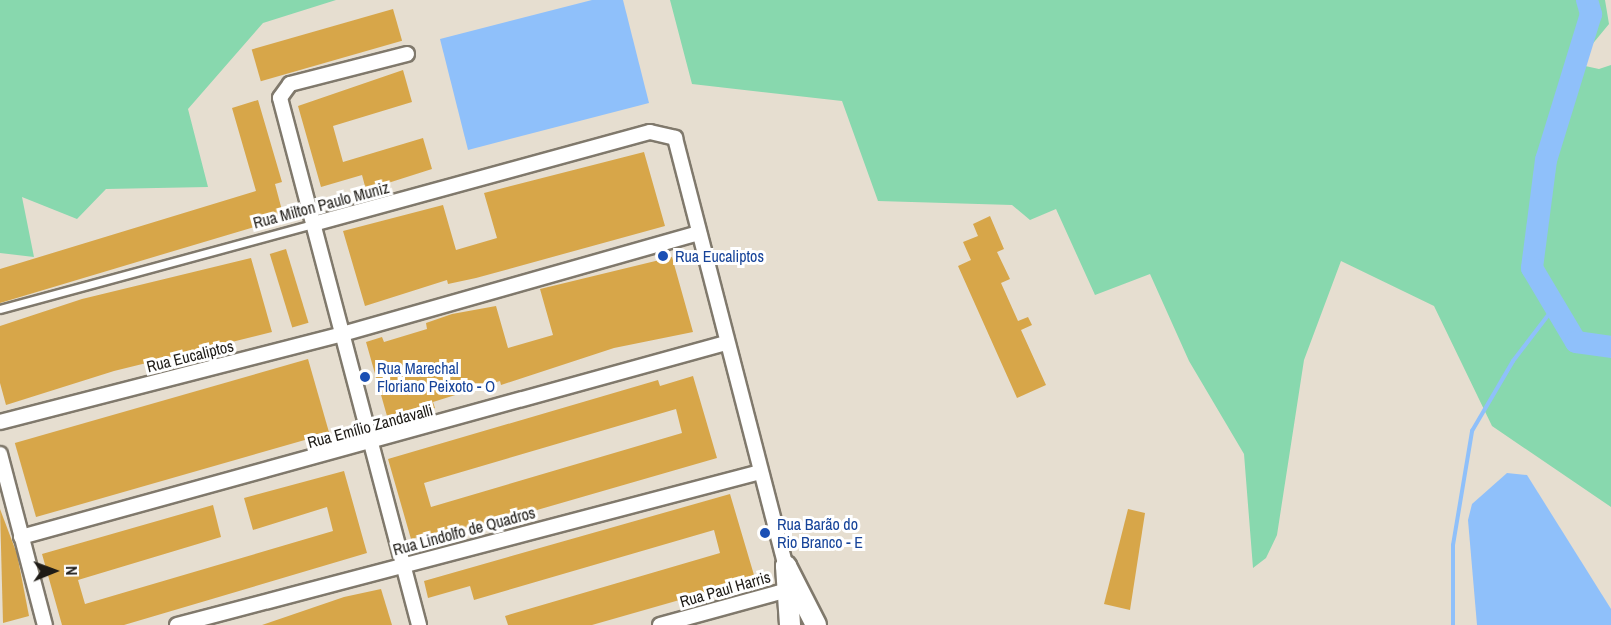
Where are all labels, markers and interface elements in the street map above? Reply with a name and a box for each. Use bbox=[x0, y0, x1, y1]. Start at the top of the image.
street label: Rua Milton Paulo Muniz bbox=[251, 178, 391, 232]
place label: Rua Eucaliptos bbox=[675, 246, 764, 266]
marker: Rua Eucaliptos bbox=[656, 249, 670, 263]
street label: Rua Eucaliptos bbox=[145, 336, 235, 376]
place label: Rua Marechal Floriano Peixoto - O bbox=[377, 358, 495, 396]
marker: Rua Marechal Floriano Peixoto - O bbox=[358, 370, 372, 384]
street label: Rua Emílio Zandavalli bbox=[305, 400, 435, 452]
street label: Rua Lindolfo de Quadros bbox=[391, 503, 537, 559]
place label: Rua Barão do Rio Branco - E bbox=[777, 514, 863, 552]
marker: Rua Barão do Rio Branco - E bbox=[758, 526, 772, 540]
north arrow bbox=[24, 541, 84, 601]
text: N bbox=[61, 566, 83, 576]
street label: Rua Paul Harris bbox=[677, 567, 773, 611]

